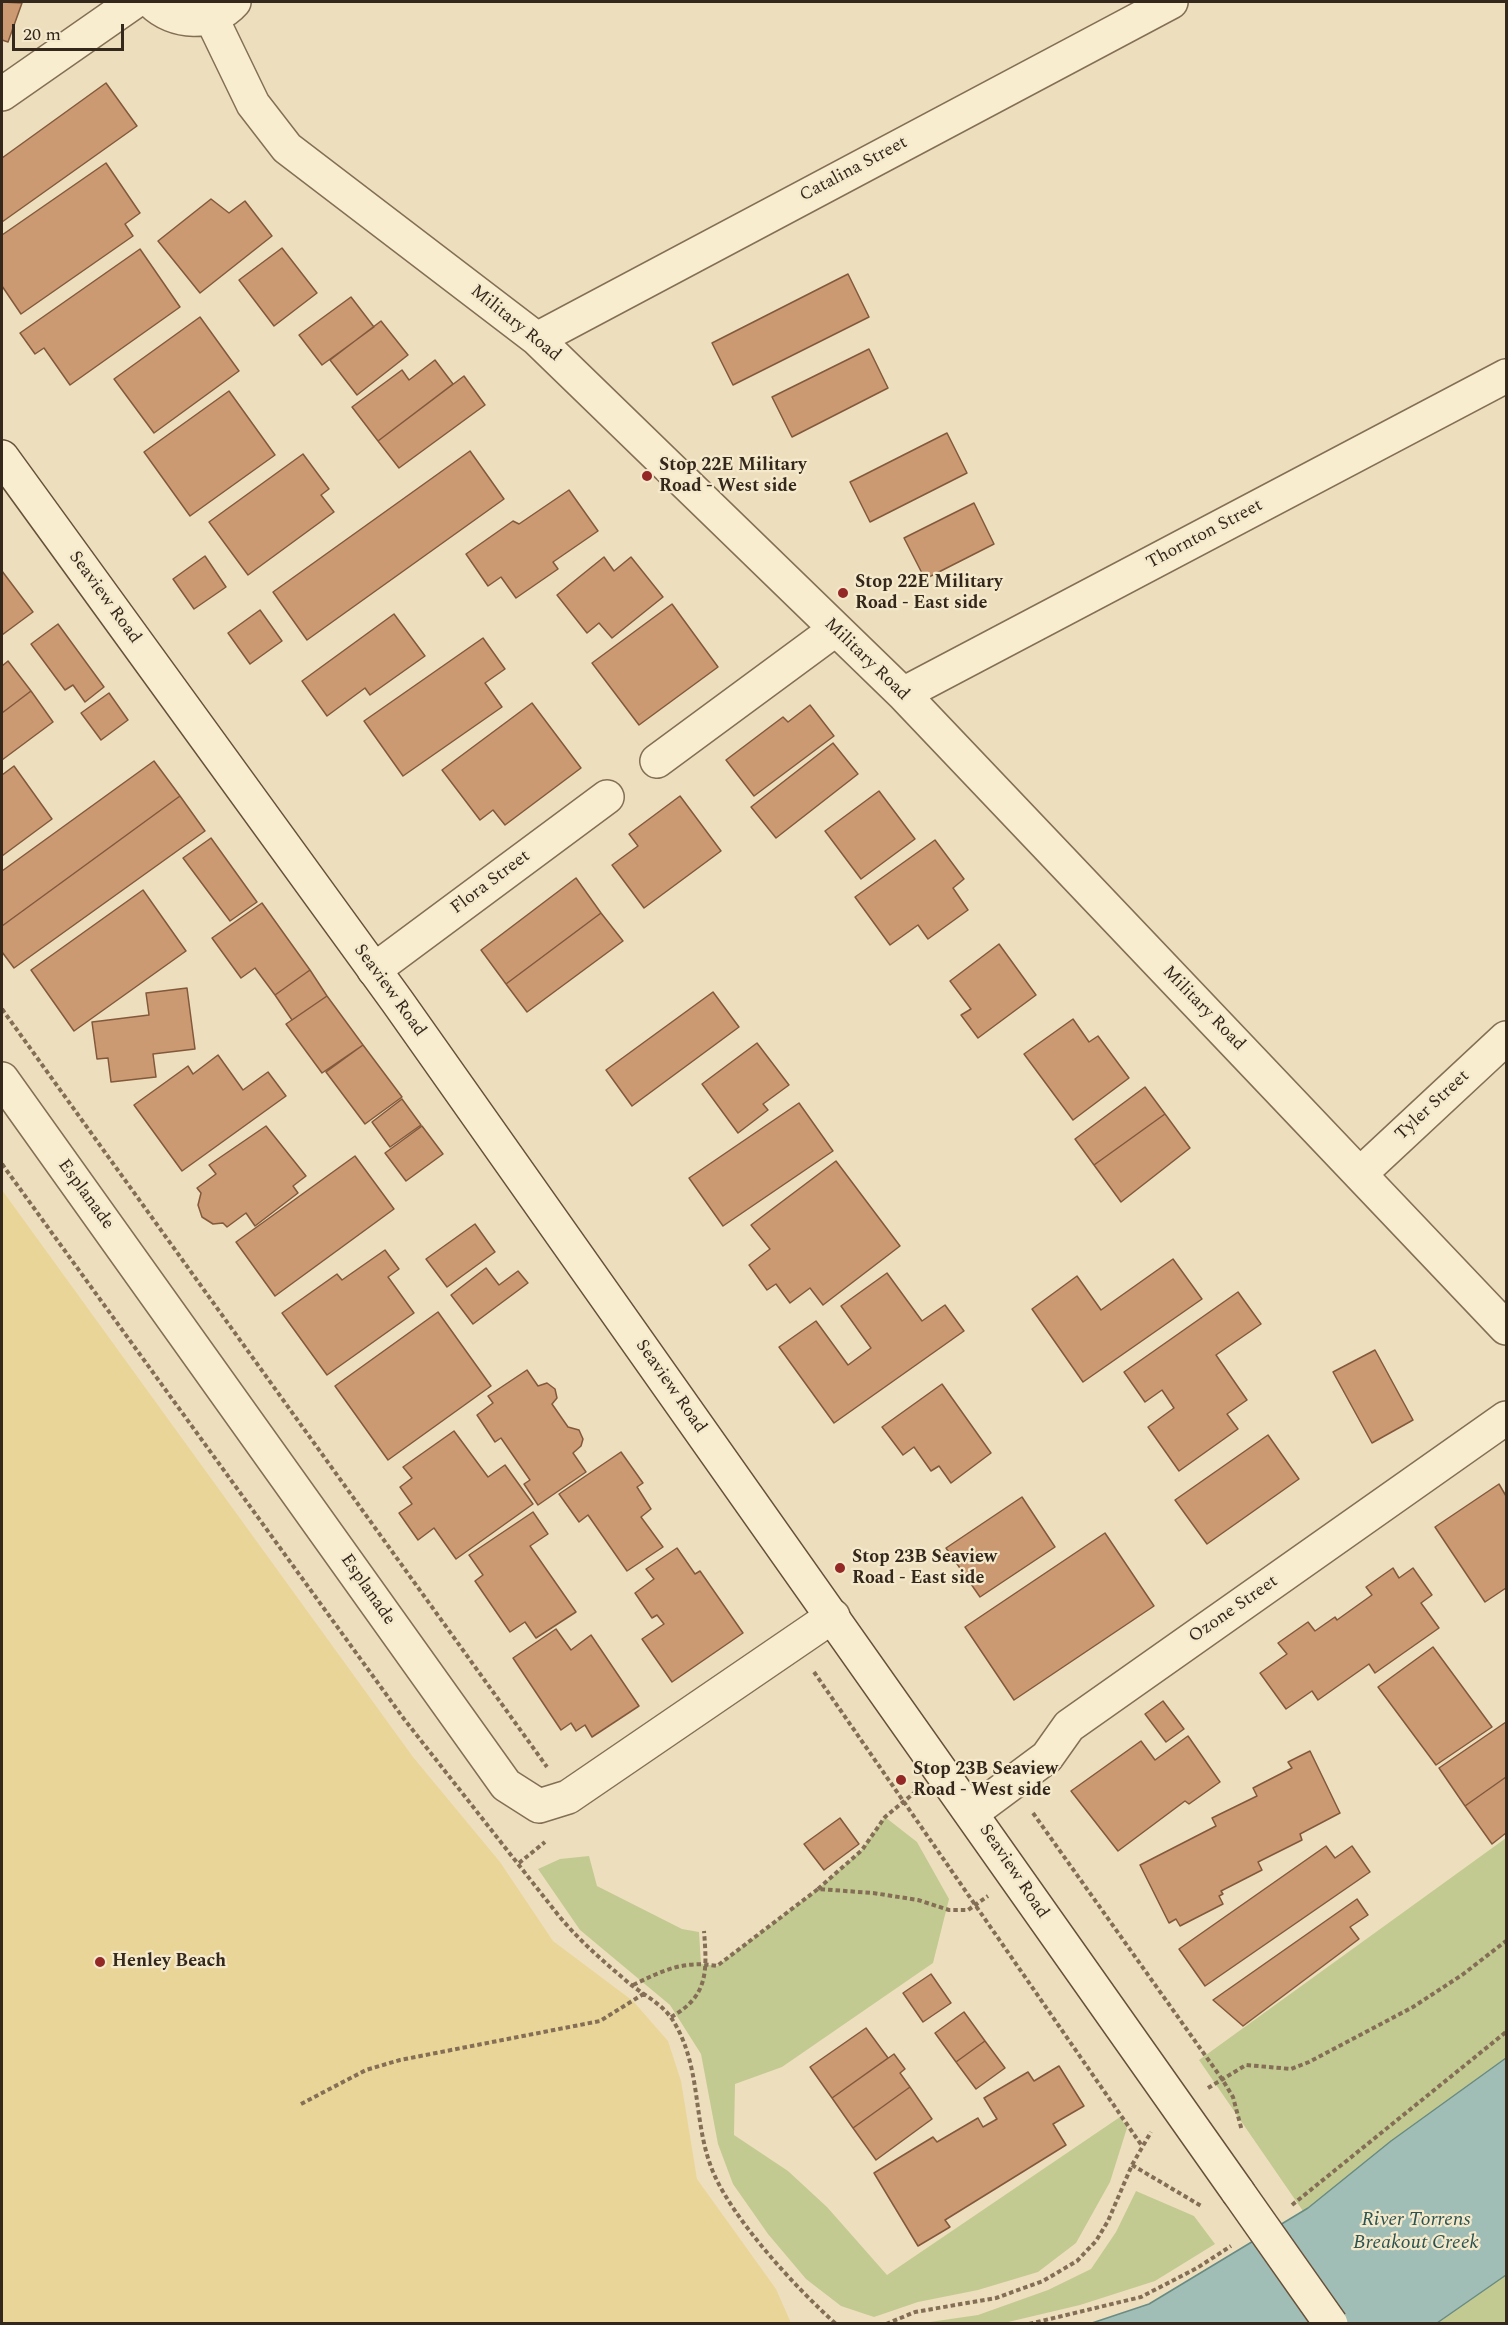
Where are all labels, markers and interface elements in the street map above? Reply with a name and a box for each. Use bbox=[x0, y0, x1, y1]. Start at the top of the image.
scale bar bbox=[15, 12, 128, 50]
text: 20 m bbox=[23, 21, 61, 48]
street label: Catalina Street bbox=[796, 133, 912, 207]
street label: Military Road bbox=[466, 281, 564, 367]
place label: Stop 22E Military Road - West side bbox=[659, 455, 807, 498]
marker: Stop 22E Military Road - West side bbox=[640, 469, 654, 483]
street label: Thornton Street bbox=[1143, 495, 1267, 575]
street label: Seaview Road bbox=[63, 548, 145, 648]
place label: Stop 22E Military Road - East side bbox=[855, 572, 1003, 614]
marker: Stop 22E Military Road - East side bbox=[836, 586, 850, 600]
street label: Military Road bbox=[819, 614, 913, 706]
street label: Flora Street bbox=[447, 846, 535, 920]
street label: Seaview Road bbox=[348, 941, 430, 1041]
street label: Military Road bbox=[1157, 962, 1249, 1056]
street label: Tyler Street bbox=[1391, 1066, 1475, 1146]
street label: Esplanade bbox=[52, 1156, 118, 1234]
street label: Seaview Road bbox=[630, 1336, 710, 1438]
place label: Stop 23B Seaview Road - East side bbox=[852, 1547, 997, 1590]
street label: Esplanade bbox=[335, 1550, 399, 1630]
marker: Stop 23B Seaview Road - East side bbox=[833, 1561, 847, 1575]
street label: Ozone Street bbox=[1185, 1571, 1283, 1649]
place label: Stop 23B Seaview Road - West side bbox=[913, 1759, 1058, 1802]
marker: Stop 23B Seaview Road - West side bbox=[894, 1773, 908, 1787]
street label: Seaview Road bbox=[974, 1821, 1052, 1923]
place label: Henley Beach bbox=[112, 1951, 226, 1973]
marker: Henley Beach bbox=[93, 1955, 107, 1969]
water label: River Torrens Breakout Creek bbox=[1353, 2209, 1479, 2256]

